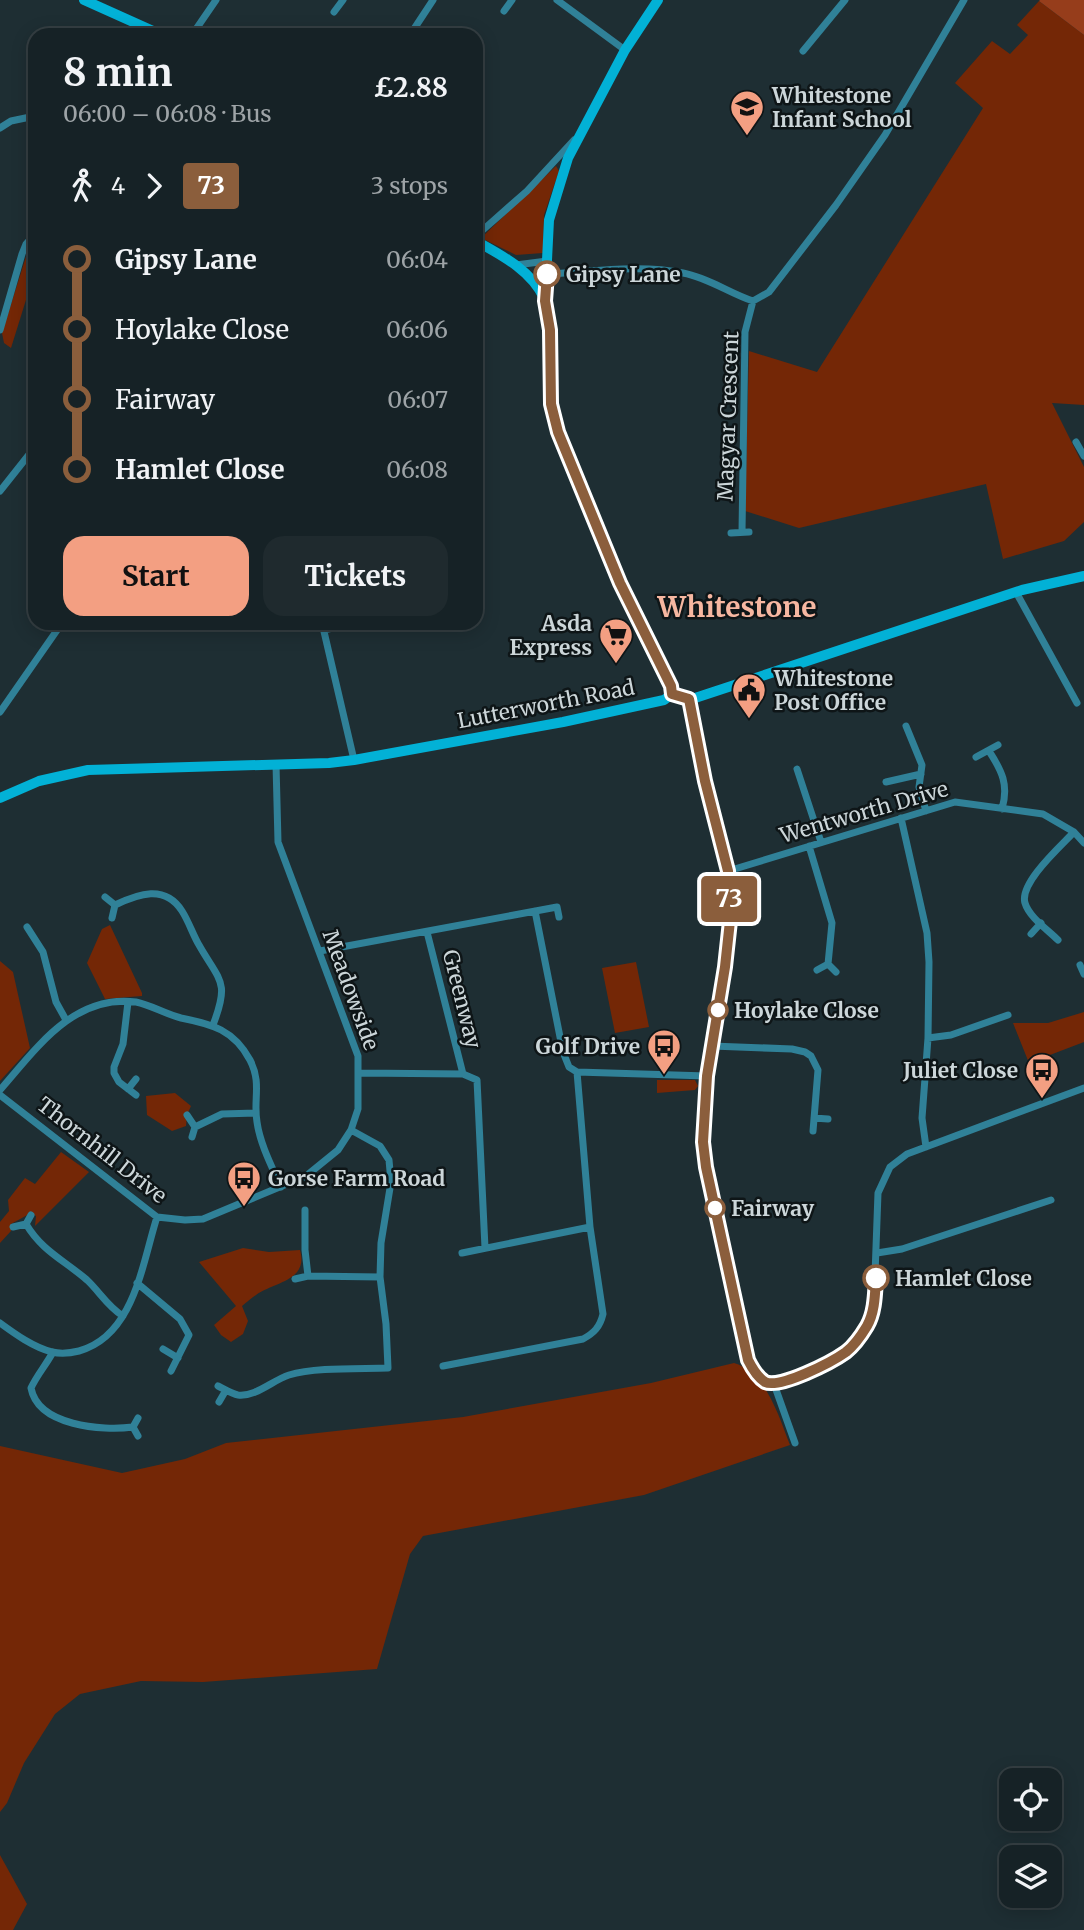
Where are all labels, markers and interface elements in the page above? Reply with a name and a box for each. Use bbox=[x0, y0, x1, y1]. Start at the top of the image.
text: 8 min bbox=[63, 49, 173, 96]
text: £2.88 bbox=[374, 71, 448, 104]
place label: Whitestone Infant School bbox=[771, 82, 912, 133]
school or university icon: Whitestone Infant School bbox=[728, 88, 766, 137]
text: 06:00 – 06:08 · Bus bbox=[63, 99, 272, 128]
icon: walk bbox=[63, 167, 101, 205]
icon: forward bbox=[135, 167, 173, 205]
text: 73 bbox=[197, 170, 225, 201]
text: 4 bbox=[111, 171, 125, 200]
text: 3 stops bbox=[371, 171, 448, 200]
text: Gipsy Lane bbox=[115, 243, 257, 276]
text: 06:04 bbox=[386, 245, 448, 274]
marker: Gipsy Lane bbox=[534, 261, 560, 287]
place label: Gipsy Lane bbox=[566, 261, 681, 288]
text: Hoylake Close bbox=[115, 313, 289, 346]
text: 06:06 bbox=[386, 315, 448, 344]
street label: Magyar Crescent bbox=[712, 331, 744, 501]
text: Fairway bbox=[115, 383, 215, 416]
text: 06:07 bbox=[387, 385, 448, 414]
text: Hamlet Close bbox=[115, 453, 285, 486]
text: 06:08 bbox=[386, 455, 448, 484]
button: Start bbox=[63, 536, 249, 616]
button: Tickets bbox=[263, 536, 448, 616]
district label: Whitestone bbox=[657, 589, 816, 625]
place label: Asda Express bbox=[509, 610, 592, 661]
supermarket icon: Asda Express bbox=[597, 616, 635, 665]
place label: Whitestone Post Office bbox=[773, 665, 893, 716]
public building icon: Whitestone Post Office bbox=[730, 671, 768, 720]
street label: Lutterworth Road bbox=[455, 674, 637, 734]
street label: Wentworth Drive bbox=[776, 775, 951, 849]
line badge: 73 bbox=[698, 876, 760, 922]
text: 73 bbox=[715, 883, 743, 914]
street label: Meadowside bbox=[317, 926, 385, 1054]
street label: Greenway bbox=[437, 947, 487, 1052]
place label: Hoylake Close bbox=[734, 997, 879, 1024]
marker: Hoylake Close bbox=[708, 1000, 728, 1020]
bus stop icon: Golf Drive bbox=[645, 1027, 683, 1076]
place label: Golf Drive bbox=[536, 1033, 640, 1060]
bus stop icon: Juliet Close bbox=[1023, 1051, 1061, 1100]
place label: Juliet Close bbox=[902, 1057, 1018, 1084]
street label: Thornhill Drive bbox=[32, 1091, 172, 1209]
bus stop icon: Gorse Farm Road bbox=[225, 1159, 263, 1208]
place label: Gorse Farm Road bbox=[268, 1165, 445, 1192]
place label: Fairway bbox=[731, 1195, 815, 1222]
marker: Fairway bbox=[705, 1198, 725, 1218]
marker: Hamlet Close bbox=[863, 1265, 889, 1291]
place label: Hamlet Close bbox=[895, 1265, 1032, 1292]
map controls bbox=[999, 1768, 1062, 1908]
button: locate bbox=[999, 1768, 1062, 1831]
button: layers bbox=[999, 1845, 1062, 1908]

